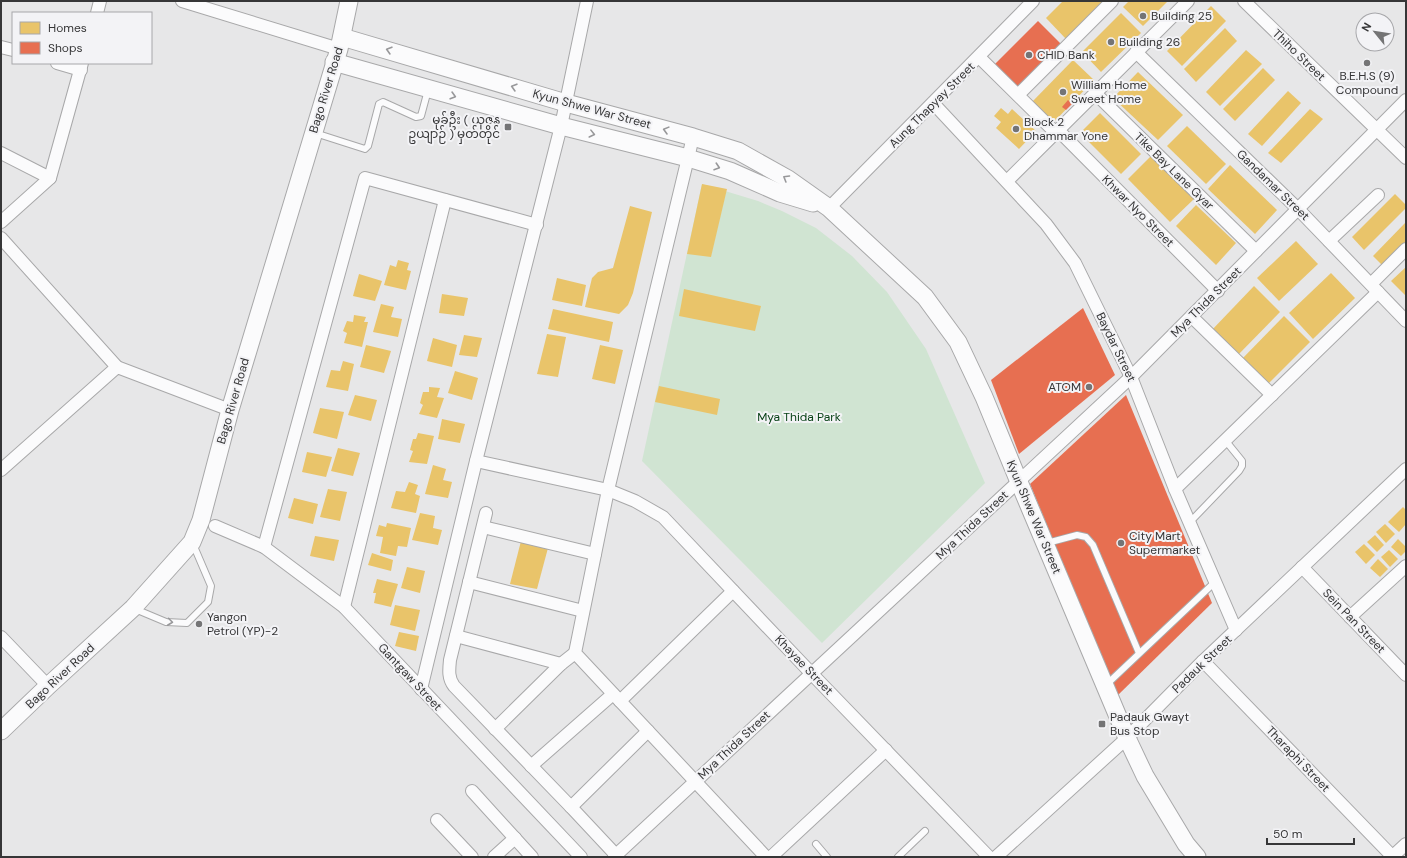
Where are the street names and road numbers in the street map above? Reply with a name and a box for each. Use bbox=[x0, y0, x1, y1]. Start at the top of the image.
street label: Thiho Street bbox=[1269, 26, 1329, 84]
street label: Bago River Road bbox=[305, 45, 347, 135]
street label: Aung Thapyay Street bbox=[886, 58, 979, 151]
street label: Kyun Shwe War Street bbox=[531, 85, 653, 133]
street label: Tike Bay Lane Gyar bbox=[1131, 129, 1218, 214]
street label: Gandamar Street bbox=[1233, 146, 1313, 224]
street label: Khwar Nyo Street bbox=[1098, 171, 1178, 251]
street label: Mya Thida Street bbox=[1167, 263, 1245, 341]
street label: Baydar Street bbox=[1092, 310, 1140, 385]
street label: Bago River Road bbox=[213, 356, 253, 446]
street label: Kyun Shwe War Street bbox=[1003, 458, 1065, 577]
street label: Mya Thida Street bbox=[932, 487, 1012, 563]
street label: Sein Pan Street bbox=[1319, 585, 1389, 657]
street label: Padauk Street bbox=[1169, 631, 1236, 697]
street label: Khayae Street bbox=[771, 632, 837, 698]
street label: Bago River Road bbox=[22, 640, 98, 712]
street label: Gantgaw Street bbox=[375, 640, 446, 714]
street label: Mya Thida Street bbox=[694, 707, 774, 783]
street label: Tharaphi Street bbox=[1263, 723, 1334, 796]

